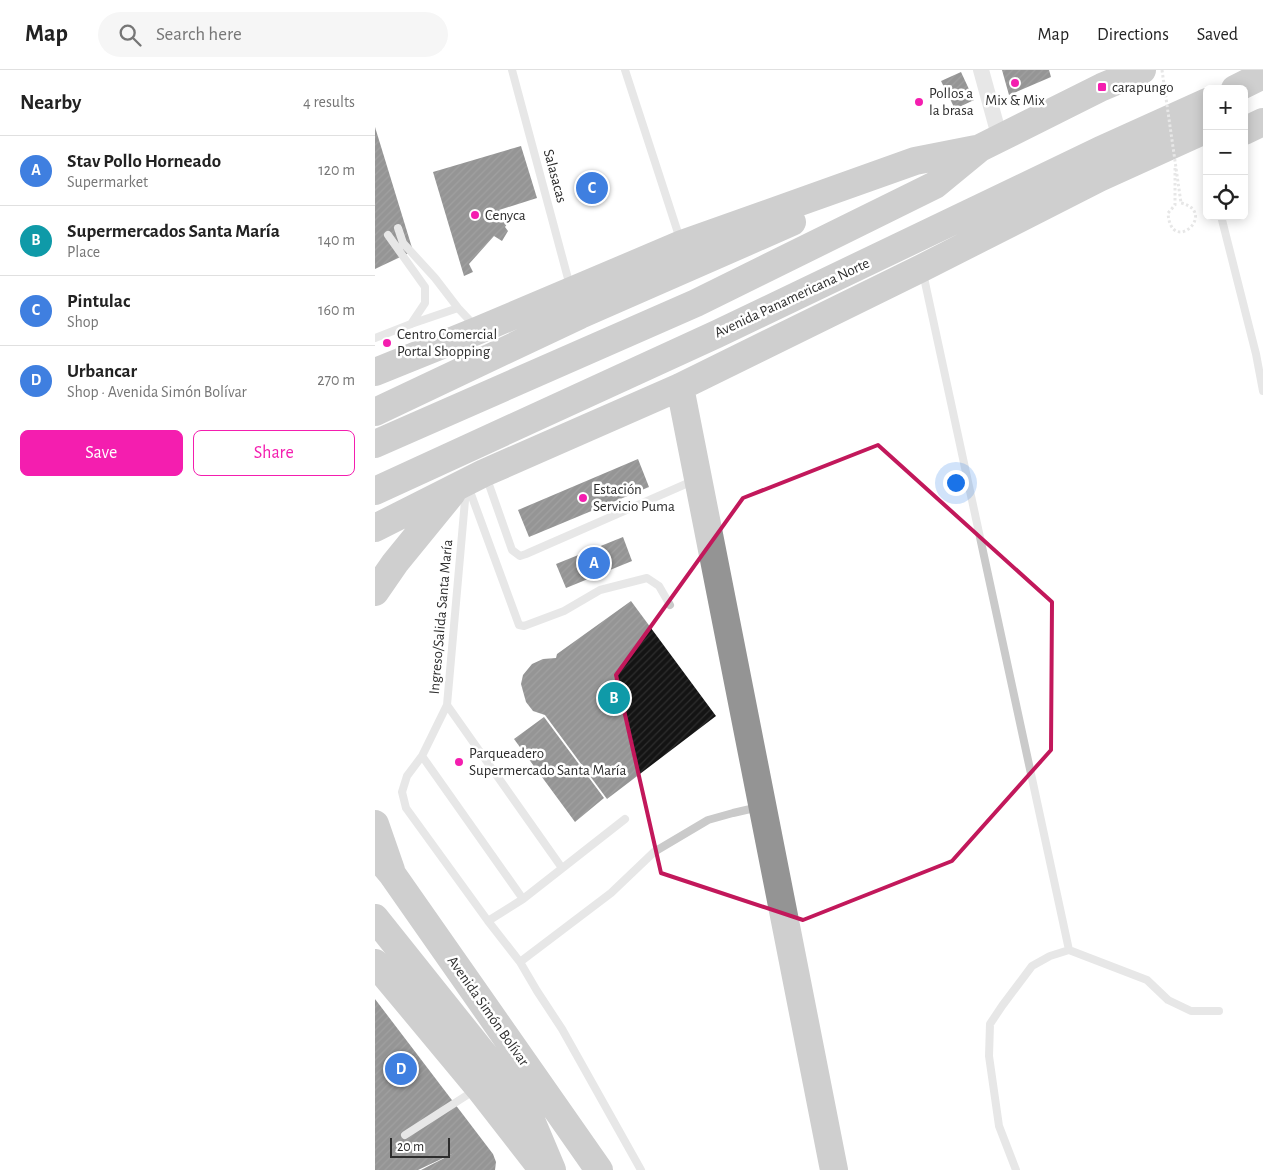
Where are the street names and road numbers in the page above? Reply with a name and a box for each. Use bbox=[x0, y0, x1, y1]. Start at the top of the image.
street label: Salasacas bbox=[541, 148, 569, 204]
street label: Avenida Panamericana Norte bbox=[712, 255, 872, 341]
street label: Ingreso/Salida Santa María bbox=[427, 539, 455, 695]
street label: Avenida Simón Bolívar bbox=[444, 953, 532, 1069]

